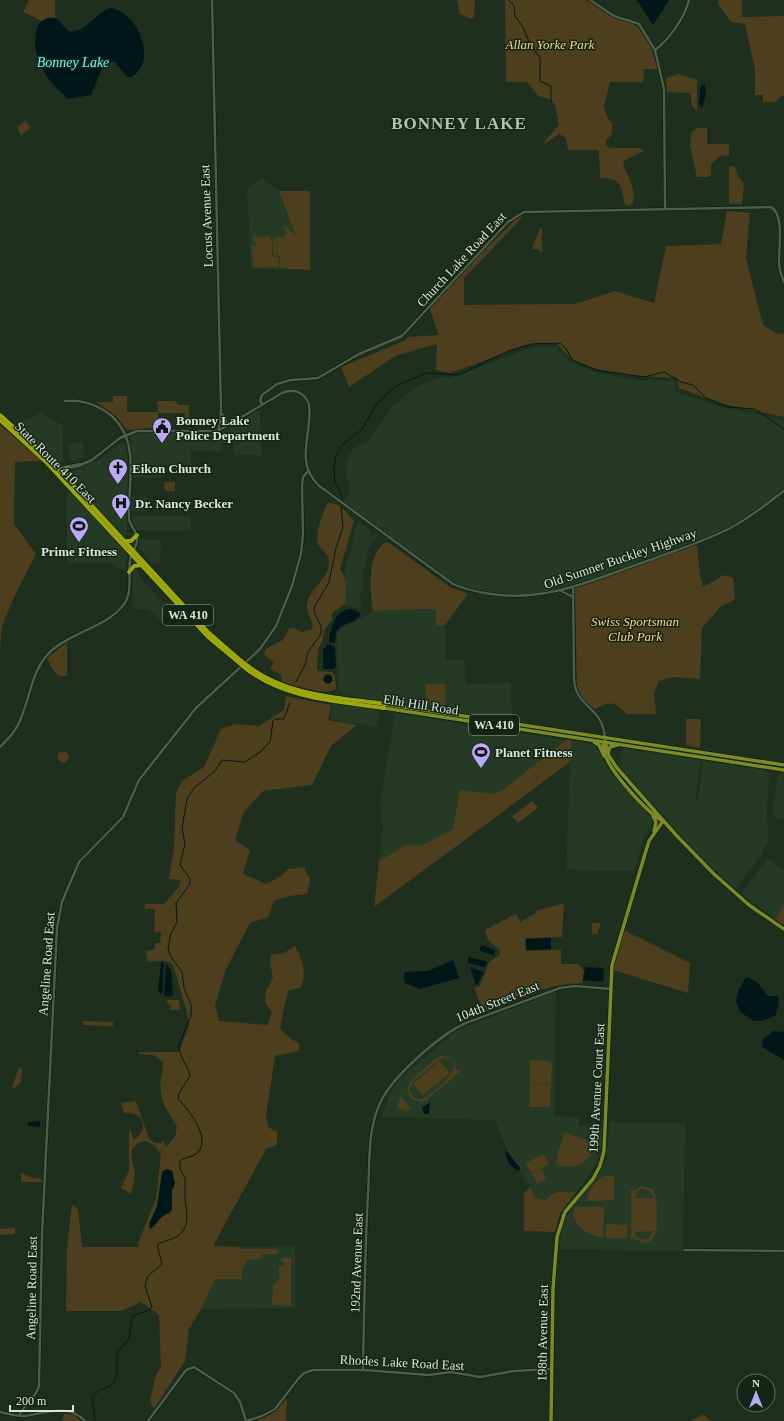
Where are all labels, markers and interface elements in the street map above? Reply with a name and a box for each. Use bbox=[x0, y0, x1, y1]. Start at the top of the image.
park label: Allan Yorke Park bbox=[504, 37, 595, 52]
water label: Bonney Lake bbox=[37, 55, 109, 70]
district label: BONNEY LAKE bbox=[391, 114, 527, 133]
street label: Locust Avenue East bbox=[197, 164, 216, 268]
street label: Church Lake Road East bbox=[414, 209, 509, 310]
place label: Bonney Lake Police Department bbox=[176, 413, 280, 443]
public building icon: Bonney Lake Police Department bbox=[151, 416, 173, 444]
street label: State Route 410 East bbox=[12, 419, 100, 506]
church icon: Eikon Church bbox=[107, 457, 129, 485]
place label: Eikon Church bbox=[132, 461, 212, 476]
hospital icon: Dr. Nancy Becker bbox=[110, 492, 132, 520]
place label: Dr. Nancy Becker bbox=[135, 496, 233, 511]
sports icon: Prime Fitness bbox=[68, 515, 90, 543]
street label: Old Sumner Buckley Highway bbox=[542, 525, 699, 592]
place label: Prime Fitness bbox=[41, 544, 117, 559]
road number: WA 410 bbox=[163, 605, 213, 625]
park label: Swiss Sportsman Club Park bbox=[591, 614, 679, 644]
street label: Elhi Hill Road bbox=[382, 691, 460, 718]
road number: WA 410 bbox=[469, 715, 519, 735]
sports icon: Planet Fitness bbox=[470, 741, 492, 769]
place label: Planet Fitness bbox=[495, 745, 573, 760]
street label: Angeline Road East bbox=[35, 911, 58, 1016]
street label: 104th Street East bbox=[453, 978, 542, 1025]
street label: 199th Avenue Court East bbox=[586, 1022, 607, 1153]
street label: 192nd Avenue East bbox=[347, 1212, 366, 1313]
street label: Angeline Road East bbox=[23, 1236, 40, 1340]
street label: 198th Avenue East bbox=[534, 1284, 551, 1382]
street label: Rhodes Lake Road East bbox=[339, 1352, 465, 1373]
north arrow bbox=[736, 1373, 776, 1413]
text: N bbox=[752, 1377, 760, 1389]
scale bar bbox=[10, 1387, 73, 1413]
text: 200 m bbox=[16, 1394, 47, 1408]

